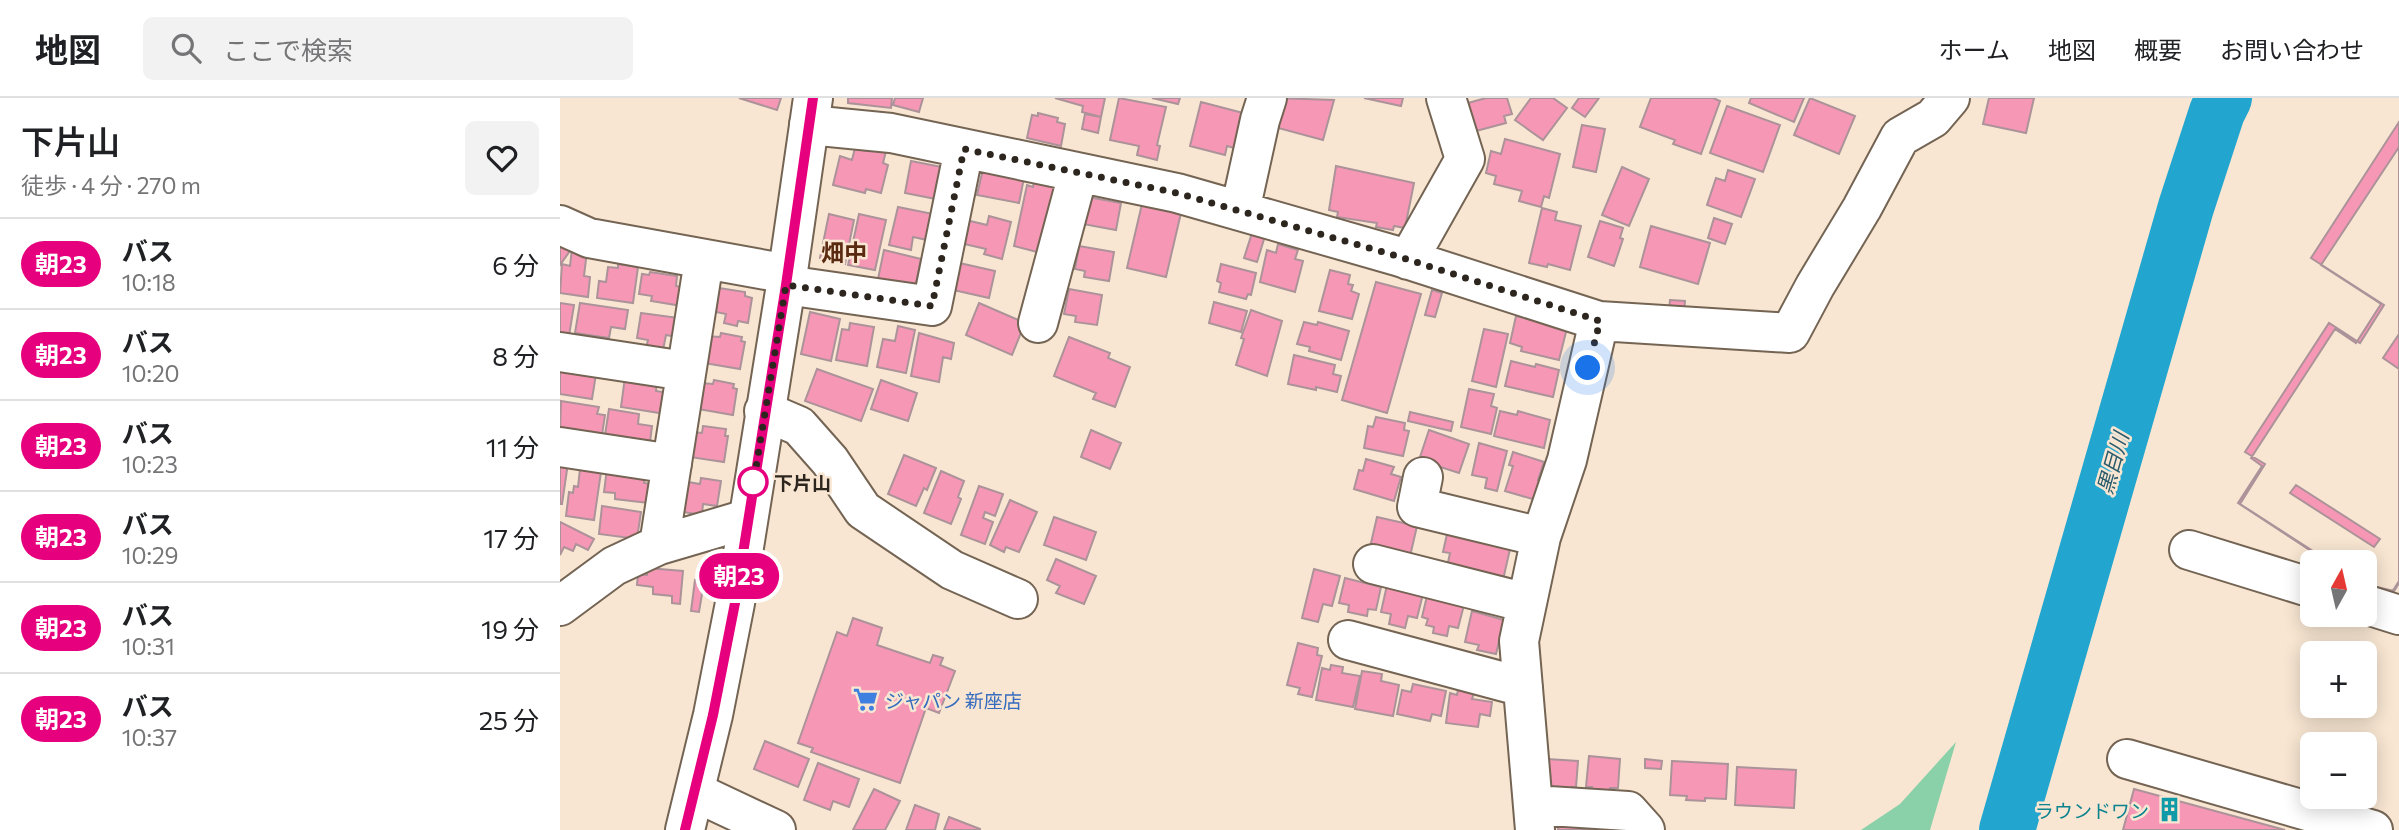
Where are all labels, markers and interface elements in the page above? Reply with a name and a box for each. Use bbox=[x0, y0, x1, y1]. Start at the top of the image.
search box bbox=[143, 17, 633, 80]
text: 地図 bbox=[35, 28, 101, 69]
icon: search bbox=[167, 29, 205, 67]
text: ここで検索 bbox=[223, 34, 353, 65]
text: ホーム bbox=[1939, 35, 2010, 64]
text: 地図 bbox=[2048, 35, 2096, 64]
text: 概要 bbox=[2134, 35, 2182, 64]
text: お問い合わせ bbox=[2220, 35, 2364, 64]
text: 下片山 bbox=[21, 120, 120, 161]
button: heart bbox=[465, 121, 539, 195]
text: 徒歩 · 4 分 · 270 m bbox=[21, 171, 201, 199]
text: バス bbox=[122, 235, 174, 266]
district label: 畑中 bbox=[821, 238, 867, 266]
text: 朝23 bbox=[35, 249, 87, 278]
text: 6 分 bbox=[492, 249, 539, 280]
text: 10:18 bbox=[122, 268, 176, 296]
text: バス bbox=[122, 326, 174, 357]
text: 朝23 bbox=[35, 340, 87, 369]
text: 8 分 bbox=[492, 340, 539, 371]
your location bbox=[1570, 350, 1605, 385]
text: 10:20 bbox=[122, 359, 180, 387]
text: バス bbox=[122, 417, 174, 448]
water label: 黒目川 bbox=[2091, 427, 2133, 497]
text: 朝23 bbox=[35, 431, 87, 460]
text: 11 分 bbox=[486, 431, 539, 462]
text: 10:23 bbox=[122, 450, 178, 478]
marker: 下片山 bbox=[738, 467, 768, 497]
place label: 下片山 bbox=[774, 471, 831, 494]
text: バス bbox=[122, 508, 174, 539]
text: 朝23 bbox=[35, 522, 87, 551]
text: 17 分 bbox=[483, 522, 539, 553]
text: 10:29 bbox=[122, 541, 179, 569]
north arrow bbox=[2300, 550, 2376, 626]
map controls bbox=[2300, 550, 2377, 809]
line badge: 朝23 bbox=[699, 553, 779, 599]
text: 朝23 bbox=[713, 561, 765, 590]
text: バス bbox=[122, 599, 174, 630]
text: 朝23 bbox=[35, 613, 87, 642]
text: 19 分 bbox=[481, 613, 539, 644]
text: 10:31 bbox=[122, 632, 175, 660]
button: + bbox=[2300, 641, 2377, 718]
supermarket icon: ジャパン 新座店 bbox=[851, 686, 879, 714]
place label: ジャパン 新座店 bbox=[885, 689, 1022, 712]
text: バス bbox=[122, 690, 174, 721]
text: 朝23 bbox=[35, 704, 87, 733]
text: 25 分 bbox=[479, 704, 539, 735]
text: 10:37 bbox=[122, 723, 177, 751]
button: − bbox=[2300, 732, 2377, 809]
building icon: ラウンドワン bbox=[2155, 796, 2183, 824]
place label: ラウンドワン bbox=[2035, 799, 2149, 822]

